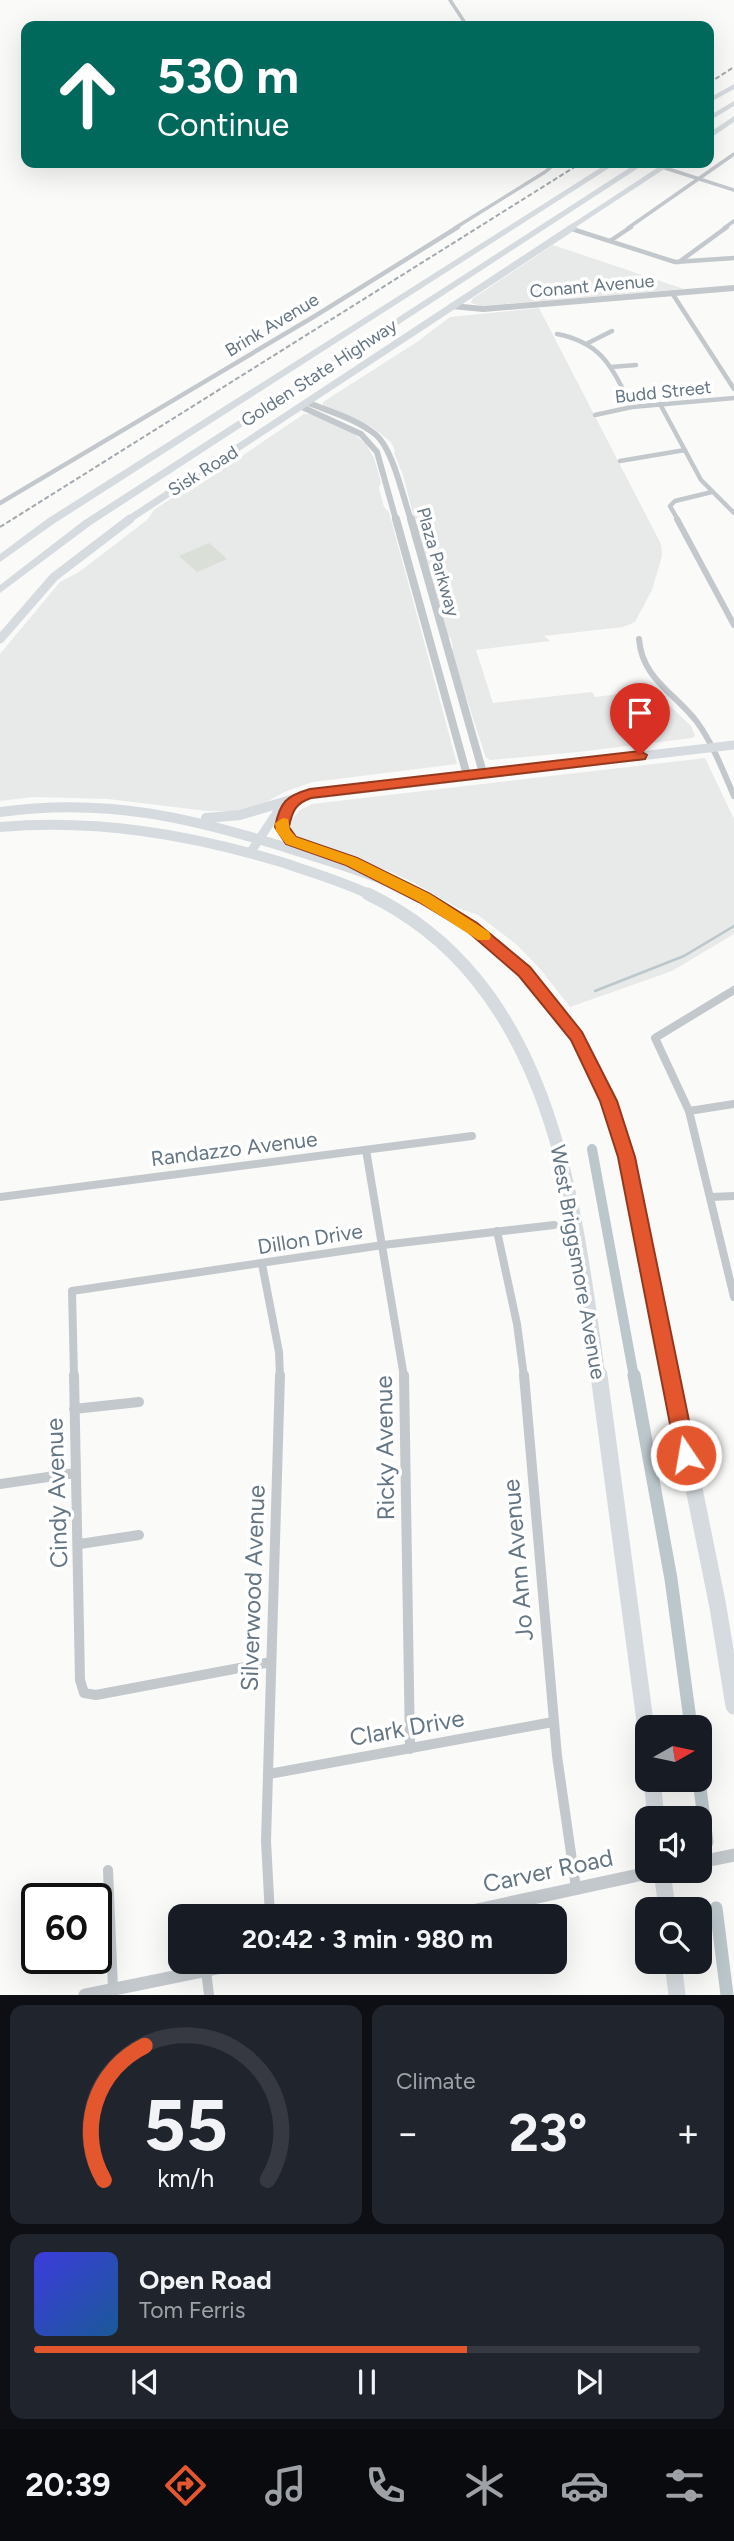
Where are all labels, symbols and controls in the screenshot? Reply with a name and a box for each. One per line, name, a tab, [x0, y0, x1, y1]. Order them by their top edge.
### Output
text: 530 m	[157, 46, 299, 105]
icon: ahead	[42, 49, 133, 140]
text: Continue	[157, 106, 289, 144]
street label: Conant Avenue	[529, 270, 655, 302]
street label: Brink Avenue	[221, 288, 323, 362]
street label: Golden State Highway	[237, 314, 402, 432]
street label: Budd Street	[614, 376, 713, 408]
street label: Sisk Road	[164, 441, 242, 501]
street label: Plaza Parkway	[412, 505, 464, 620]
pin	[610, 683, 670, 755]
icon: arrive	[621, 694, 659, 732]
street label: Randazzo Avenue	[149, 1126, 319, 1171]
street label: West Briggsmore Avenue	[546, 1143, 611, 1381]
street label: Dillon Drive	[256, 1218, 364, 1259]
street label: Ricky Avenue	[369, 1375, 400, 1521]
street label: Cindy Avenue	[39, 1418, 74, 1569]
position arrow	[649, 1418, 723, 1492]
street label: Jo Ann Avenue	[496, 1478, 539, 1642]
street label: Silverwood Avenue	[234, 1484, 271, 1692]
street label: Clark Drive	[347, 1703, 467, 1752]
north arrow	[635, 1715, 712, 1792]
map controls	[635, 1715, 712, 1974]
button: sound	[635, 1806, 712, 1883]
street label: Carver Road	[480, 1843, 616, 1898]
speed limit sign: 60	[21, 1883, 112, 1974]
button: search	[635, 1897, 712, 1974]
text: 20:42 · 3 min · 980 m	[242, 1923, 493, 1955]
text: Climate	[396, 2067, 475, 2095]
text: 55	[144, 2082, 228, 2169]
text: 23°	[509, 2102, 587, 2164]
text: −	[396, 2110, 420, 2156]
text: +	[676, 2110, 700, 2156]
text: km/h	[157, 2163, 215, 2193]
text: Open Road	[139, 2264, 272, 2296]
text: Tom Ferris	[139, 2296, 245, 2324]
icon: previous	[126, 2363, 164, 2401]
icon: pause	[348, 2363, 386, 2401]
icon: next	[570, 2363, 608, 2401]
icon: directions	[161, 2461, 210, 2510]
icon: music	[261, 2461, 310, 2510]
icon: phone	[361, 2461, 410, 2510]
icon: climate	[460, 2461, 509, 2510]
icon: car	[560, 2461, 609, 2510]
icon: filters	[660, 2461, 709, 2510]
text: 20:39	[25, 2466, 111, 2504]

